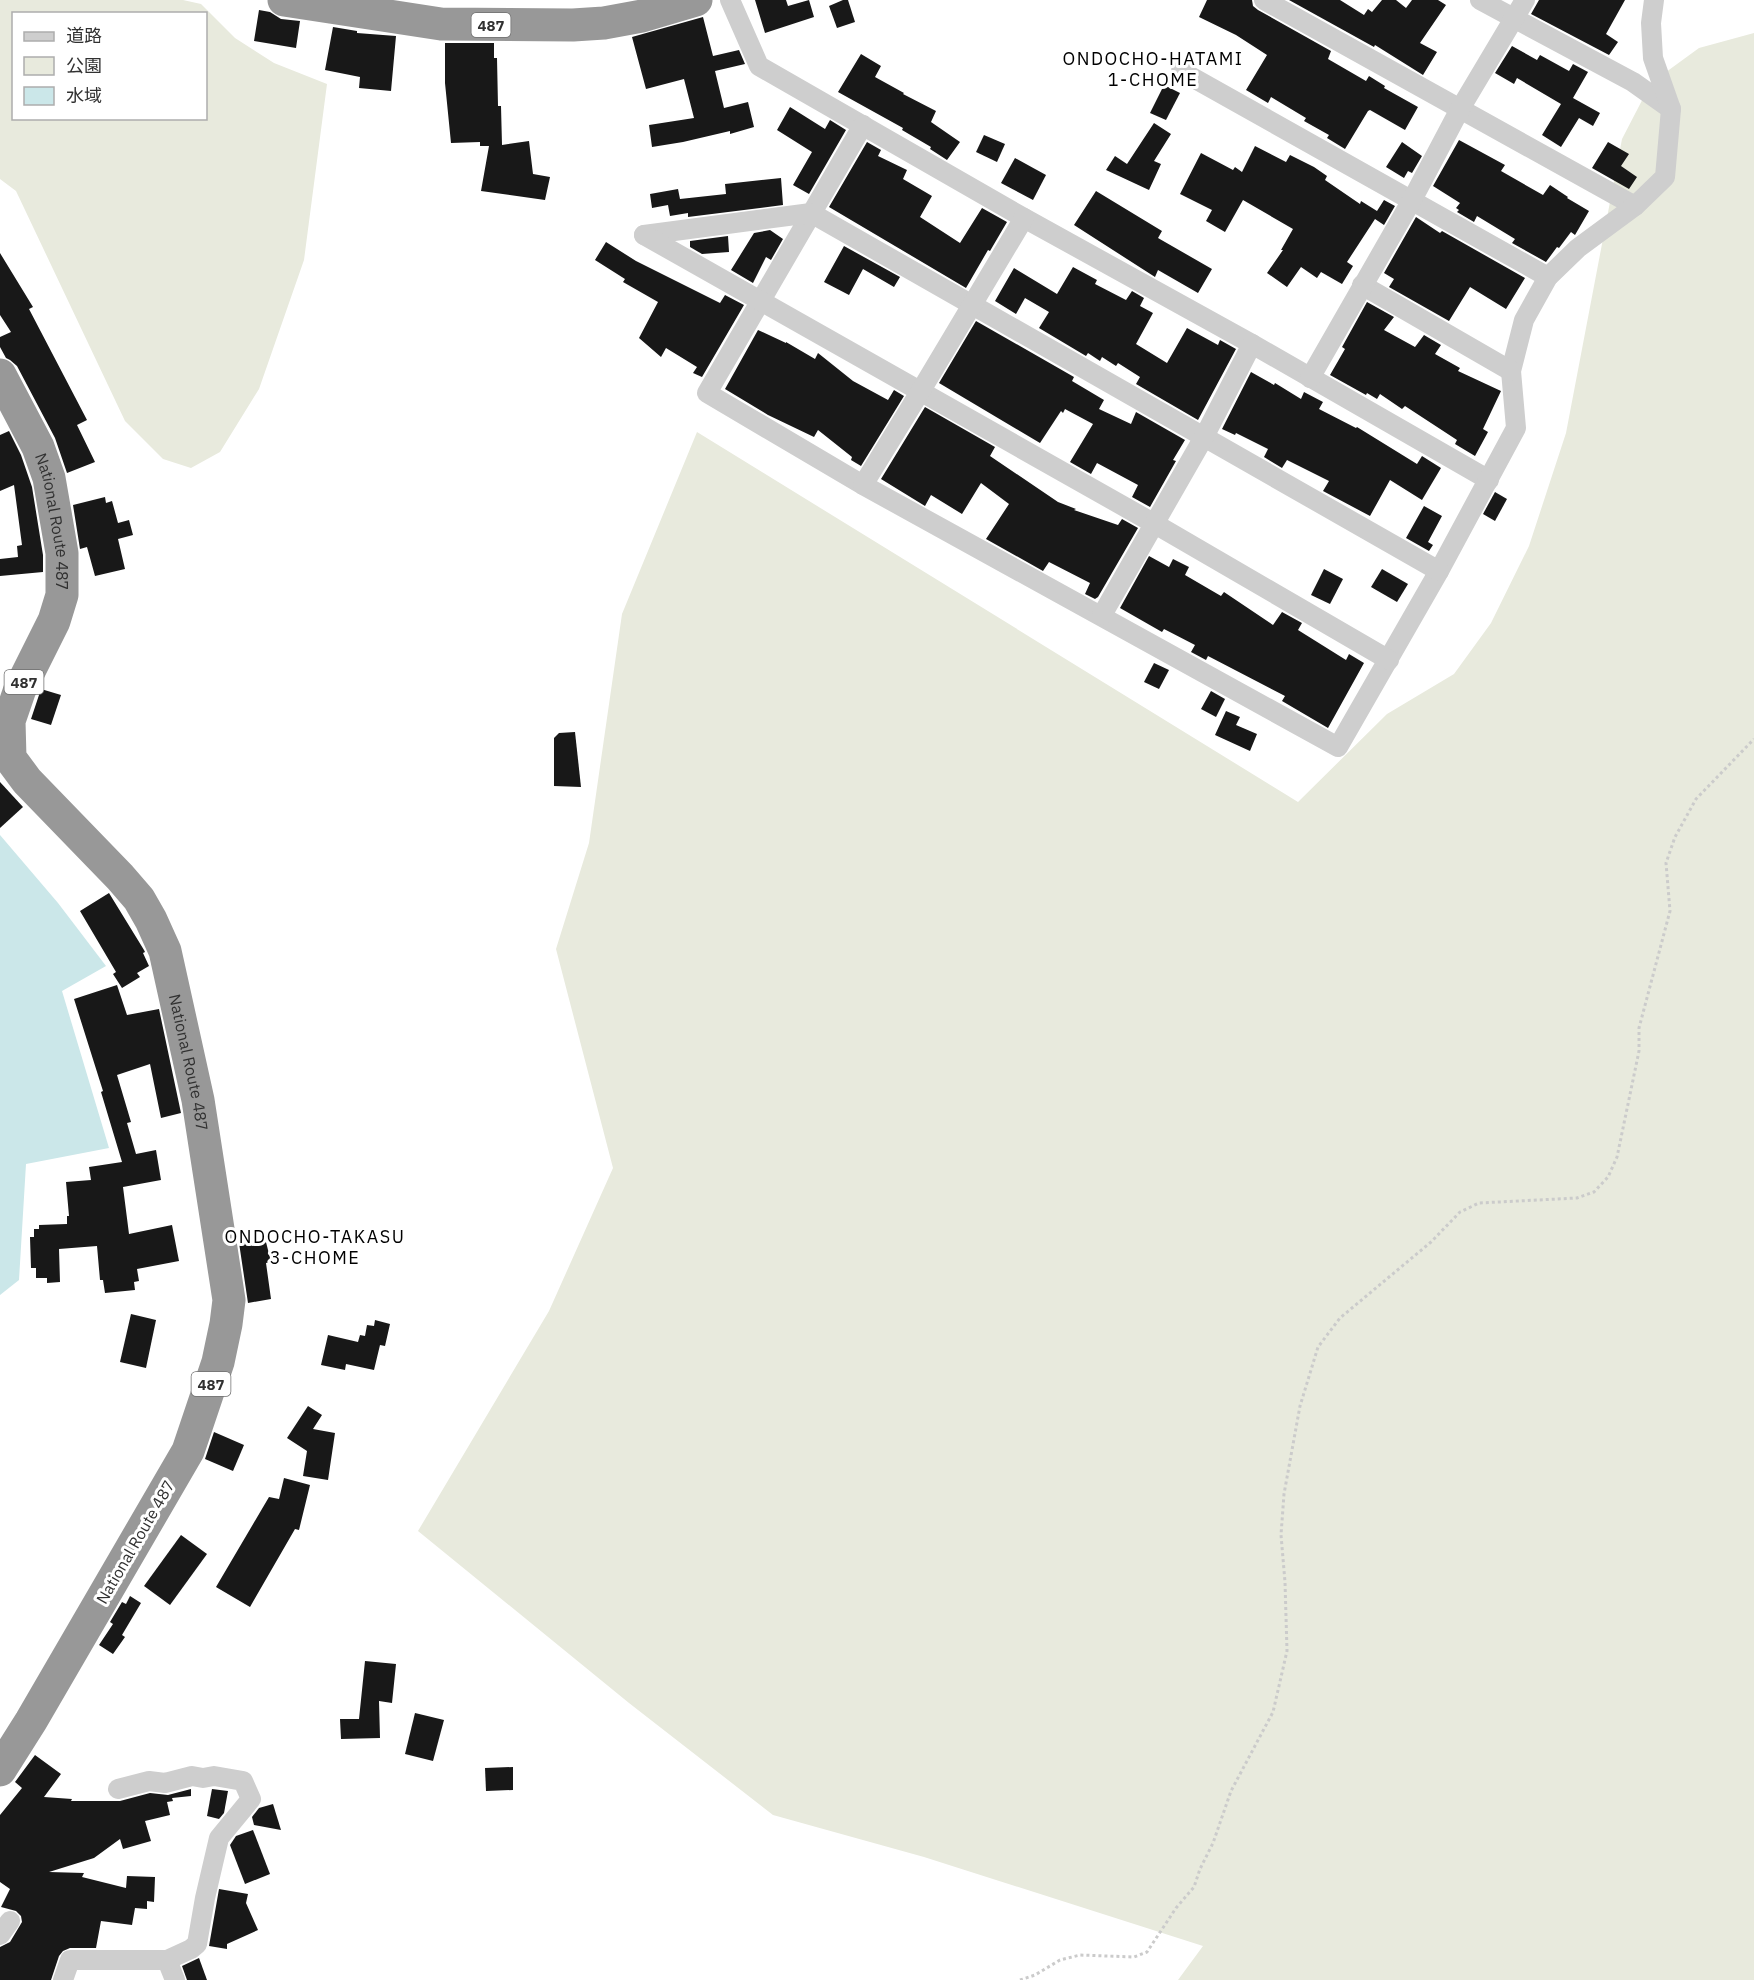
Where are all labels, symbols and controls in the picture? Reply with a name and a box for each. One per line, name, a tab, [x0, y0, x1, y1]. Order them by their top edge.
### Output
legend	[12, 12, 207, 120]
road number: 487	[472, 13, 510, 37]
text: 道路	[66, 24, 102, 47]
district label: ONDOCHO-HATAMI 1-CHOME	[1063, 47, 1243, 91]
text: 公園	[66, 54, 102, 77]
text: 水域	[66, 84, 102, 107]
street label: National Route 487	[31, 450, 72, 590]
road number: 487	[4, 670, 44, 694]
street label: National Route 487	[165, 992, 213, 1132]
district label: ONDOCHO-TAKASU 3-CHOME	[225, 1225, 405, 1269]
road number: 487	[192, 1372, 230, 1396]
street label: National Route 487	[92, 1477, 178, 1607]

